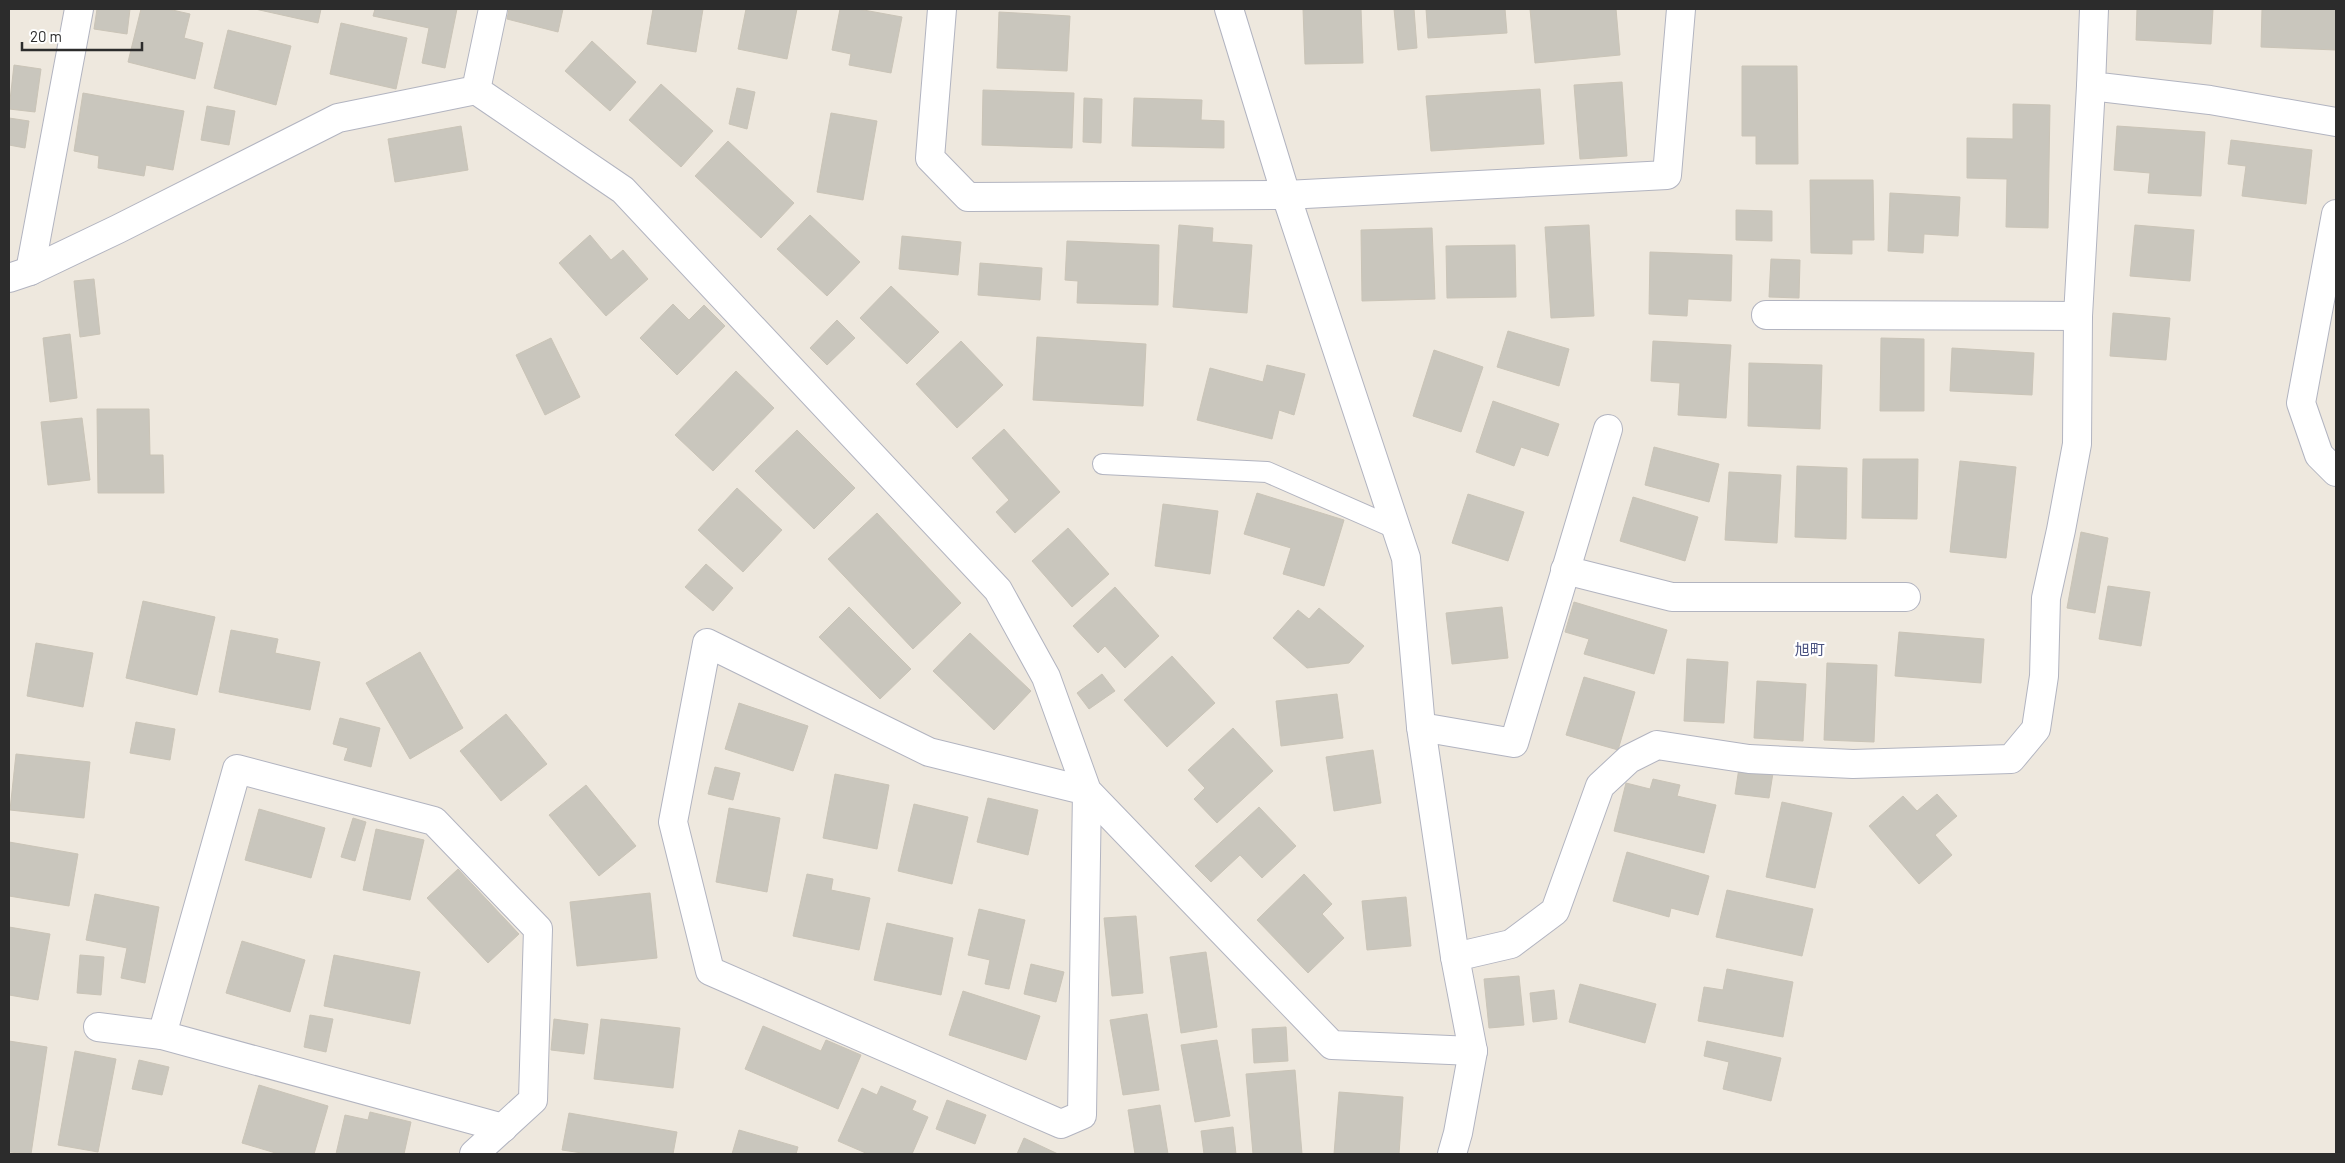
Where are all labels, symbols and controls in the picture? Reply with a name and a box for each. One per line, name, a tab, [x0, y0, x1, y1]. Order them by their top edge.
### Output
scale bar	[22, 20, 142, 52]
text: 20 m	[30, 27, 62, 45]
district label: 旭町	[1795, 640, 1825, 658]

